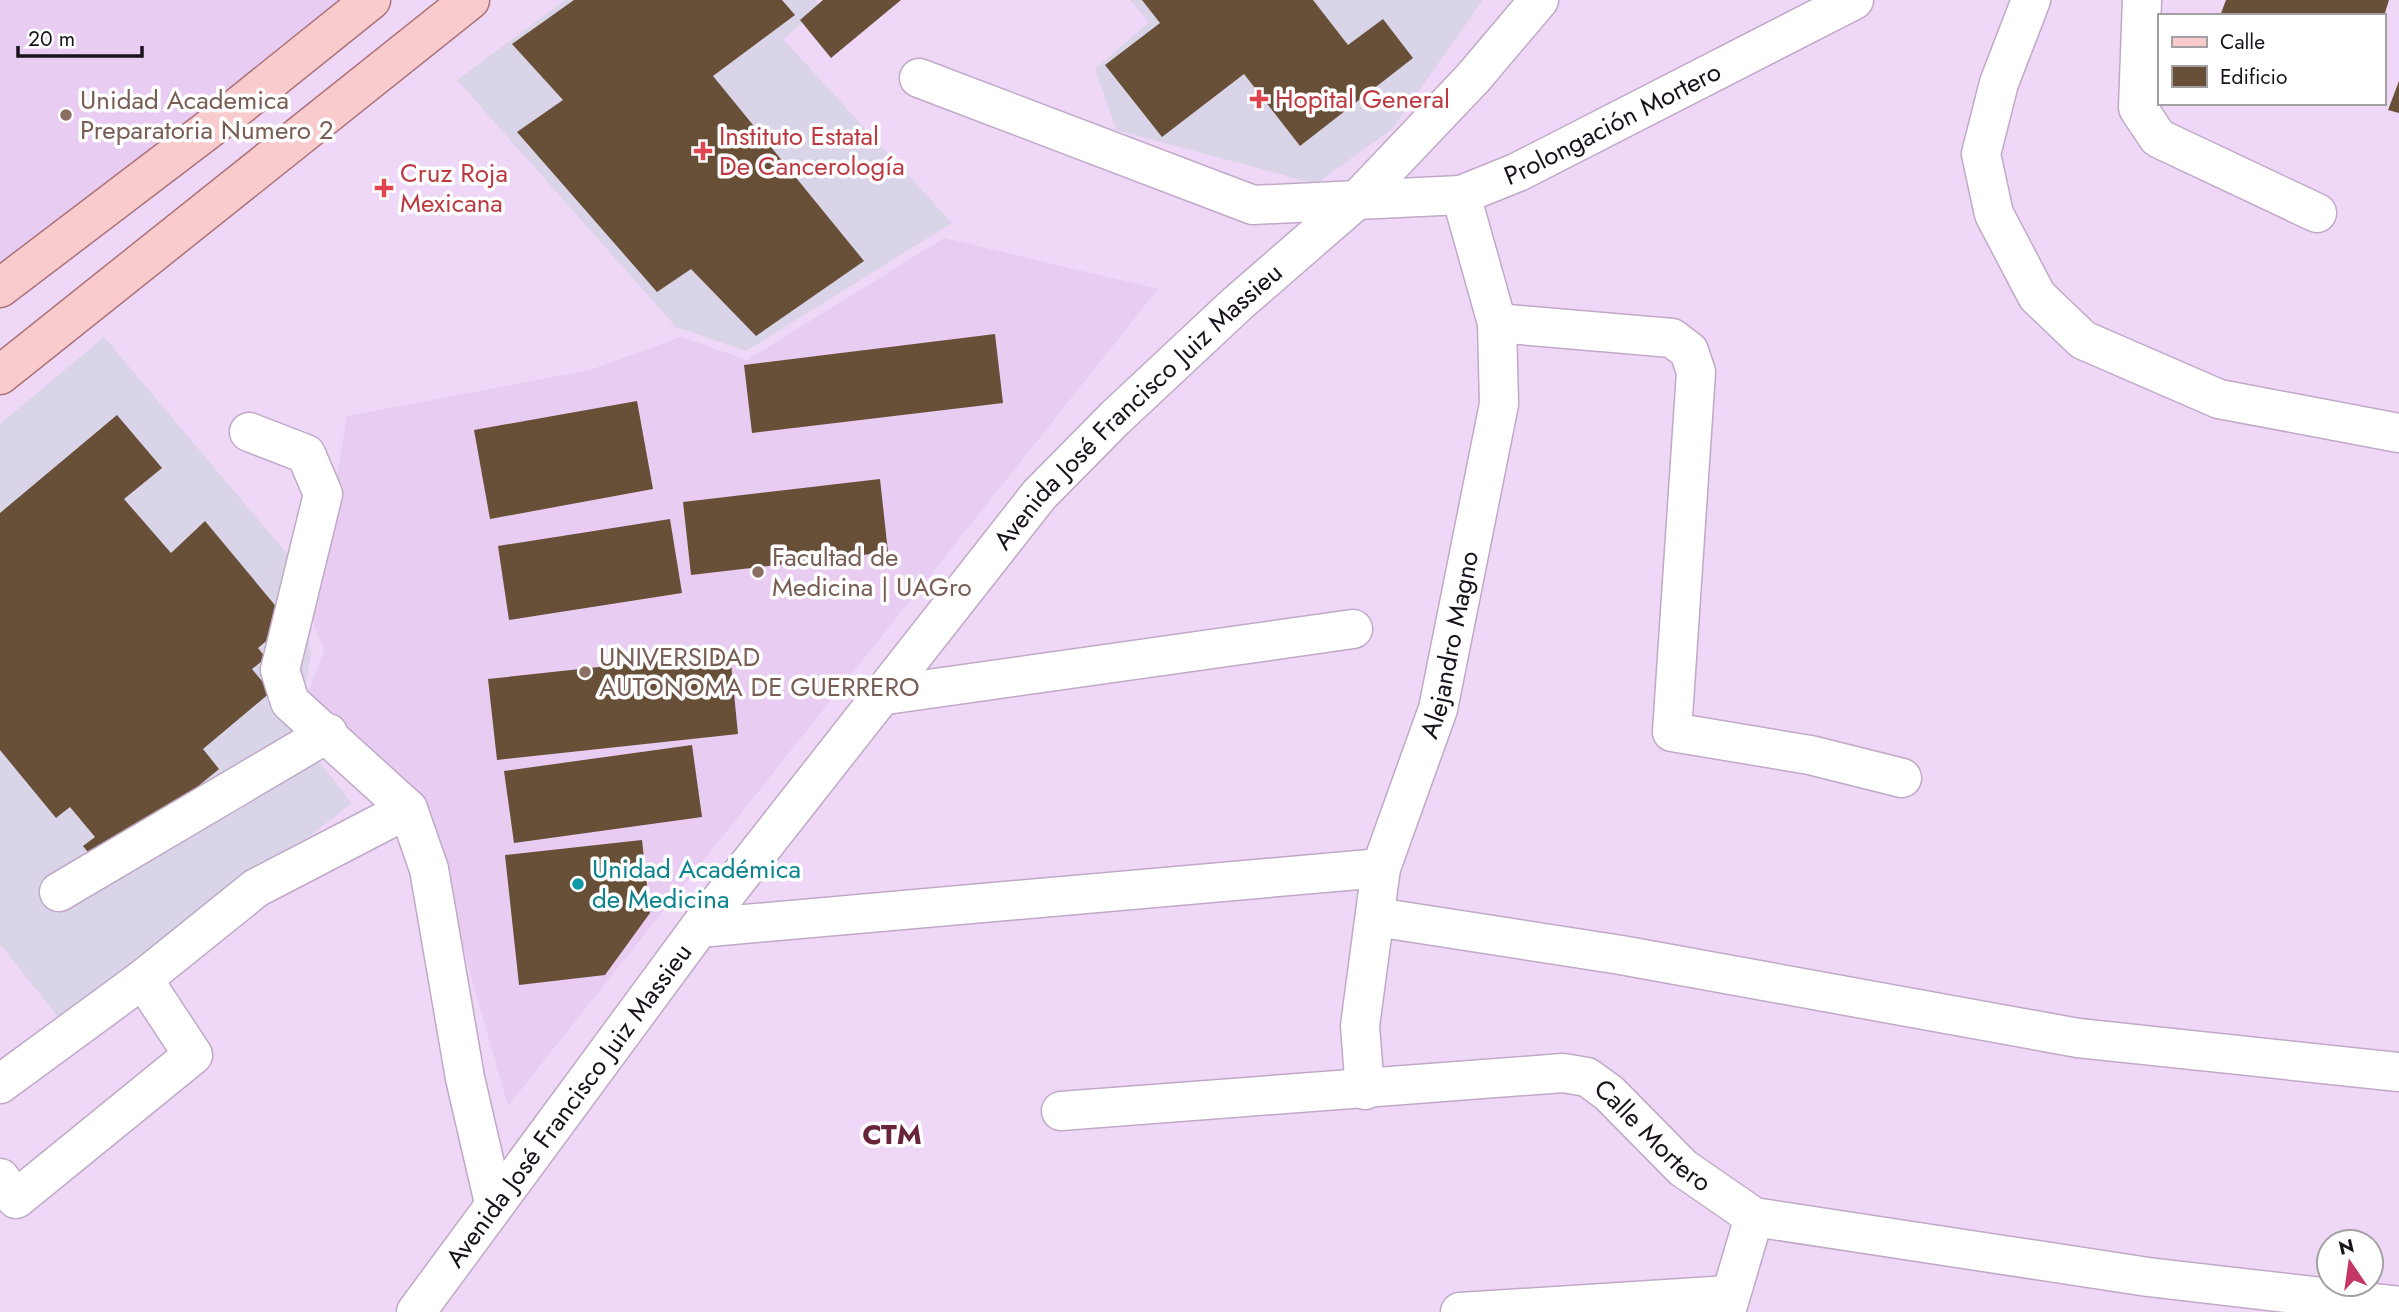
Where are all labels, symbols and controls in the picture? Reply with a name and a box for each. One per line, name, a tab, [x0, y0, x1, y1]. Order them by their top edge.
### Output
scale bar	[18, 14, 142, 58]
legend	[2158, 14, 2385, 105]
text: 20 m	[28, 24, 75, 54]
text: Calle	[2220, 27, 2265, 57]
street label: Prolongación Mortero	[1498, 52, 1727, 195]
text: Edificio	[2220, 62, 2287, 92]
place label: Hopital General	[1275, 80, 1450, 118]
place label: Unidad Academica Preparatoria Numero 2	[80, 81, 334, 149]
marker: Hopital General	[1249, 89, 1269, 109]
marker: Unidad Academica Preparatoria Numero 2	[58, 107, 74, 123]
place label: Instituto Estatal De Cancerología	[719, 117, 905, 185]
marker: Instituto Estatal De Cancerología	[693, 141, 713, 161]
place label: Cruz Roja Mexicana	[400, 154, 508, 222]
marker: Cruz Roja Mexicana	[374, 178, 394, 198]
street label: Avenida José Francisco Juiz Massieu	[984, 254, 1291, 558]
place label: Facultad de Medicina | UAGro	[772, 538, 972, 606]
street label: Alejandro Magno	[1410, 547, 1488, 744]
marker: Facultad de Medicina | UAGro	[750, 564, 766, 580]
place label: UNIVERSIDAD AUTONOMA DE GUERRERO	[599, 638, 920, 706]
marker: UNIVERSIDAD AUTONOMA DE GUERRERO	[577, 664, 593, 680]
place label: Unidad Académica de Medicina	[592, 850, 801, 918]
marker: Unidad Académica de Medicina	[570, 876, 586, 892]
street label: Avenida José Francisco Juiz Massieu	[436, 935, 701, 1275]
street label: Calle Mortero	[1587, 1069, 1719, 1201]
district label: CTM	[862, 1114, 922, 1155]
north arrow	[2315, 1228, 2385, 1298]
text: N	[2336, 1232, 2357, 1262]

